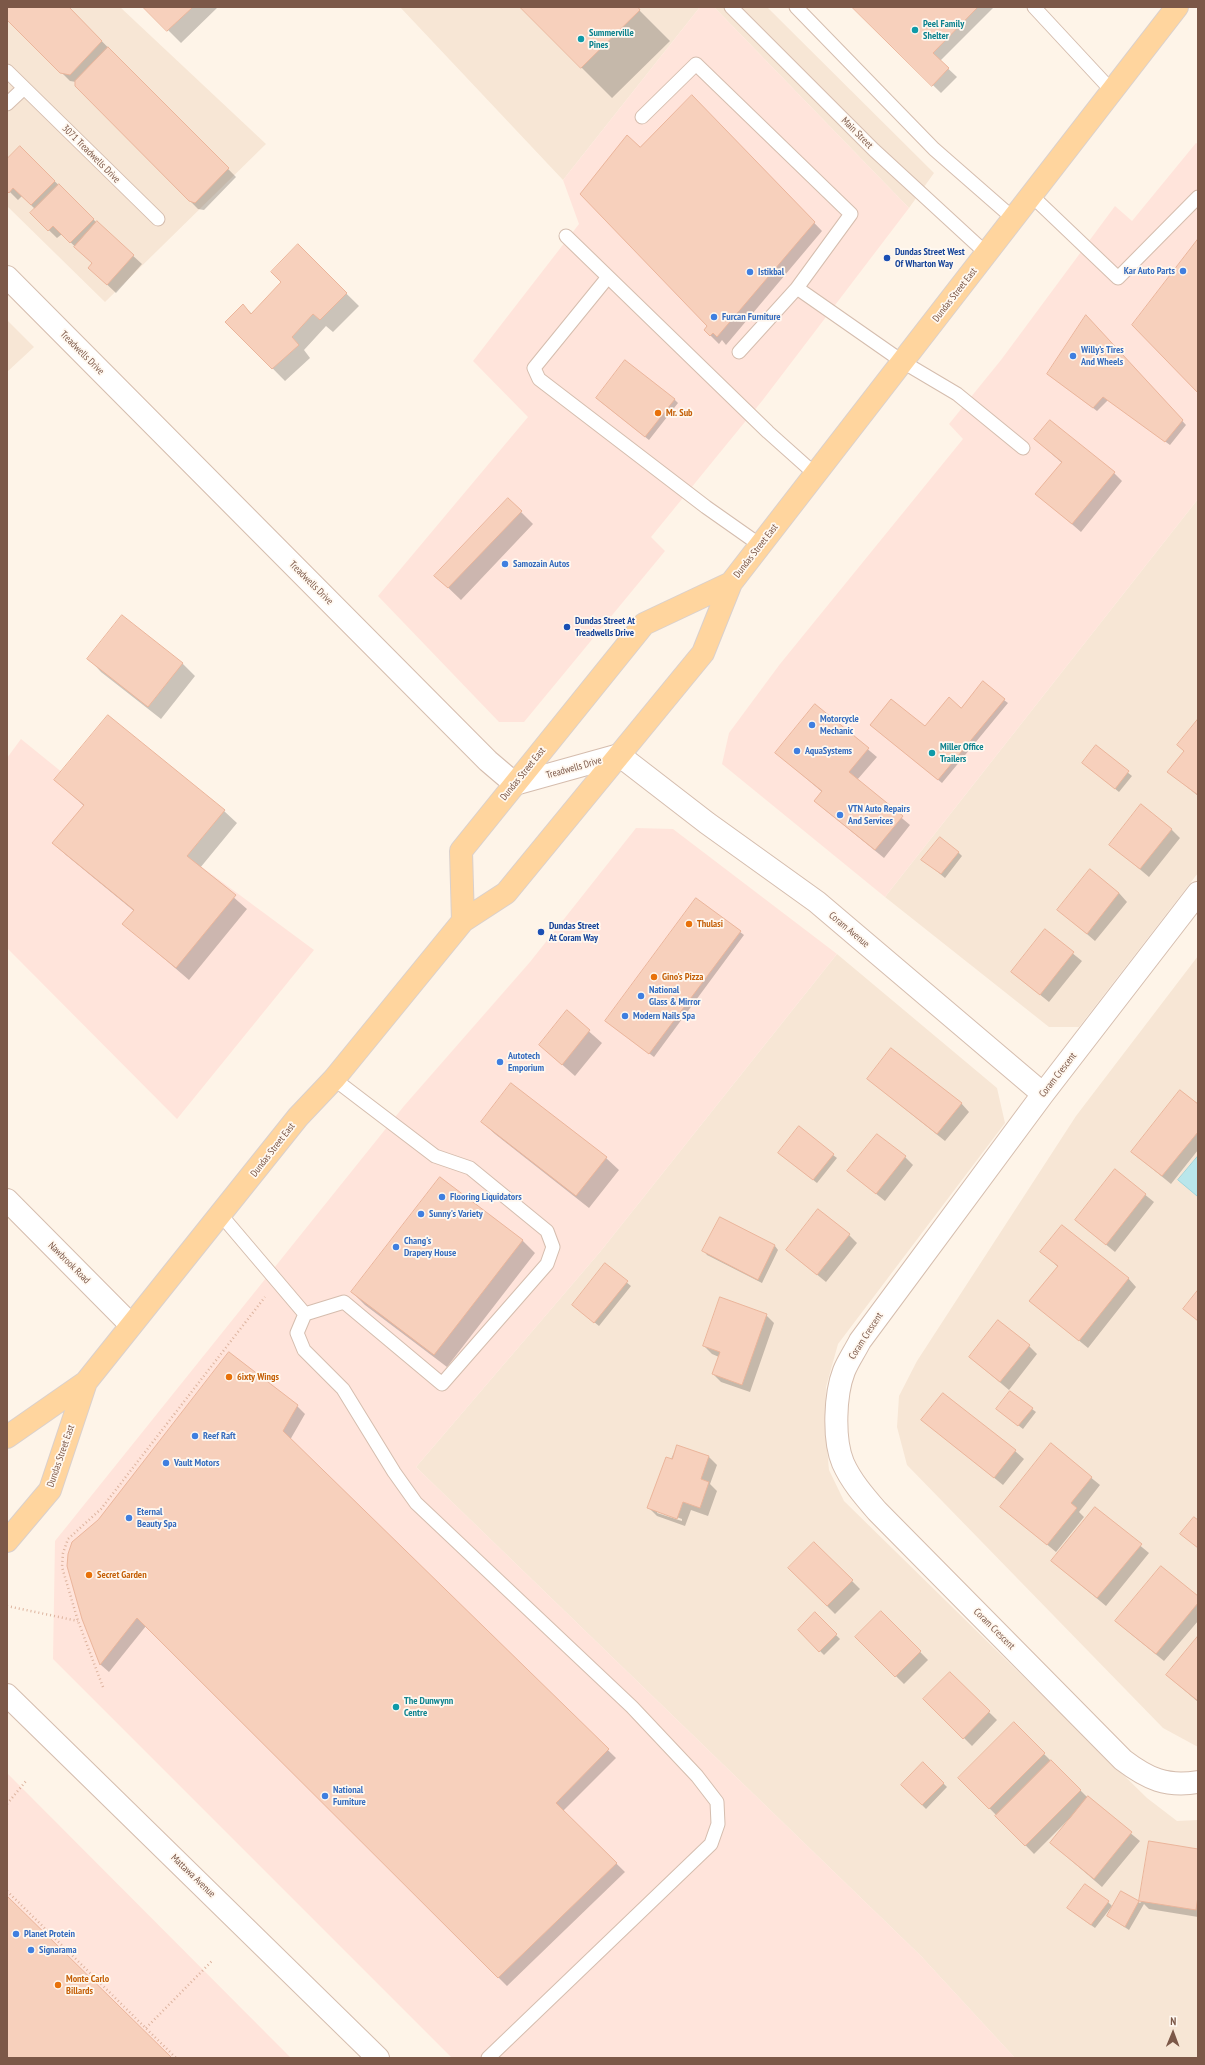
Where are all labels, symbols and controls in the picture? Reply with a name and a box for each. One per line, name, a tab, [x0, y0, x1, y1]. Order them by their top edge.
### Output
place label: Peel Family Shelter	[923, 18, 964, 42]
marker: Peel Family Shelter	[910, 25, 920, 35]
place label: Summerville Pines	[589, 27, 634, 50]
marker: Summerville Pines	[576, 34, 586, 44]
street label: Main Street	[839, 115, 875, 151]
street label: 3071 Treadwells Drive	[59, 122, 123, 186]
place label: Dundas Street West Of Wharton Way	[895, 246, 965, 270]
marker: Dundas Street West Of Wharton Way	[882, 253, 892, 263]
place label: Kar Auto Parts	[1124, 265, 1175, 277]
place label: Istikbal	[758, 266, 784, 278]
street label: Dundas Street East	[930, 266, 980, 324]
marker: Kar Auto Parts	[1178, 266, 1188, 276]
marker: Istikbal	[745, 267, 755, 277]
place label: Furcan Furniture	[722, 311, 781, 323]
marker: Furcan Furniture	[709, 312, 719, 322]
street label: Treadwells Drive	[58, 329, 106, 377]
place label: Willy’s Tires And Wheels	[1081, 344, 1124, 368]
marker: Willy’s Tires And Wheels	[1068, 351, 1078, 361]
place label: Mr. Sub	[666, 407, 693, 419]
marker: Mr. Sub	[653, 408, 663, 418]
street label: Dundas Street East	[731, 522, 781, 580]
place label: Samozain Autos	[513, 558, 570, 570]
street label: Treadwells Drive	[287, 559, 335, 607]
marker: Samozain Autos	[500, 559, 510, 569]
place label: Dundas Street At Treadwells Drive	[575, 615, 635, 638]
marker: Dundas Street At Treadwells Drive	[562, 622, 572, 632]
place label: Motorcycle Mechanic	[820, 713, 859, 736]
marker: Motorcycle Mechanic	[807, 720, 817, 730]
place label: Miller Office Trailers	[940, 741, 983, 764]
street label: Dundas Street East	[498, 745, 548, 803]
place label: AquaSystems	[805, 745, 852, 757]
marker: AquaSystems	[792, 746, 802, 756]
marker: Miller Office Trailers	[927, 748, 937, 758]
street label: Treadwells Drive	[545, 754, 603, 782]
place label: VTN Auto Repairs And Services	[848, 803, 910, 826]
marker: VTN Auto Repairs And Services	[835, 810, 845, 820]
street label: Coram Avenue	[826, 910, 872, 950]
place label: Thulasi	[697, 918, 723, 930]
marker: Thulasi	[684, 919, 694, 929]
place label: Dundas Street At Coram Way	[549, 920, 599, 944]
marker: Dundas Street At Coram Way	[536, 927, 546, 937]
place label: Gino's Pizza	[662, 971, 703, 983]
marker: Gino's Pizza	[649, 972, 659, 982]
place label: National Glass & Mirror	[649, 984, 701, 1008]
marker: National Glass & Mirror	[636, 991, 646, 1001]
place label: Modern Nails Spa	[633, 1010, 695, 1022]
marker: Modern Nails Spa	[620, 1011, 630, 1021]
place label: Autotech Emporium	[508, 1050, 544, 1074]
street label: Coram Crescent	[1037, 1050, 1079, 1100]
marker: Autotech Emporium	[495, 1057, 505, 1067]
street label: Dundas Street East	[248, 1121, 298, 1179]
place label: Flooring Liquidators	[450, 1191, 522, 1203]
marker: Flooring Liquidators	[437, 1192, 447, 1202]
place label: Sunny's Variety	[429, 1208, 483, 1220]
marker: Sunny's Variety	[416, 1209, 426, 1219]
place label: Chang's Drapery House	[404, 1235, 456, 1258]
street label: Nawbrook Road	[46, 1240, 92, 1286]
marker: Chang's Drapery House	[391, 1242, 401, 1252]
street label: Coram Crescent	[846, 1310, 886, 1362]
place label: 6ixty Wings	[237, 1371, 279, 1383]
marker: 6ixty Wings	[224, 1372, 234, 1382]
street label: Dundas Street East	[45, 1423, 77, 1489]
place label: Reef Raft	[203, 1430, 236, 1442]
marker: Reef Raft	[190, 1431, 200, 1441]
place label: Vault Motors	[174, 1457, 219, 1469]
marker: Vault Motors	[161, 1458, 171, 1468]
place label: Eternal Beauty Spa	[137, 1506, 177, 1530]
marker: Eternal Beauty Spa	[124, 1513, 134, 1523]
place label: Secret Garden	[97, 1569, 147, 1581]
marker: Secret Garden	[84, 1570, 94, 1580]
street label: Coram Crescent	[971, 1606, 1017, 1652]
place label: The Dunwynn Centre	[404, 1695, 453, 1718]
marker: The Dunwynn Centre	[391, 1702, 401, 1712]
place label: National Furniture	[333, 1784, 366, 1808]
marker: National Furniture	[320, 1791, 330, 1801]
street label: Mattawa Avenue	[168, 1852, 218, 1900]
place label: Planet Protein	[24, 1928, 75, 1940]
marker: Planet Protein	[11, 1929, 21, 1939]
place label: Signarama	[39, 1944, 77, 1956]
marker: Signarama	[26, 1945, 36, 1955]
place label: Monte Carlo Billards	[66, 1973, 109, 1996]
marker: Monte Carlo Billards	[53, 1980, 63, 1990]
north arrow	[1153, 2013, 1193, 2053]
text: N	[1170, 2014, 1176, 2028]

